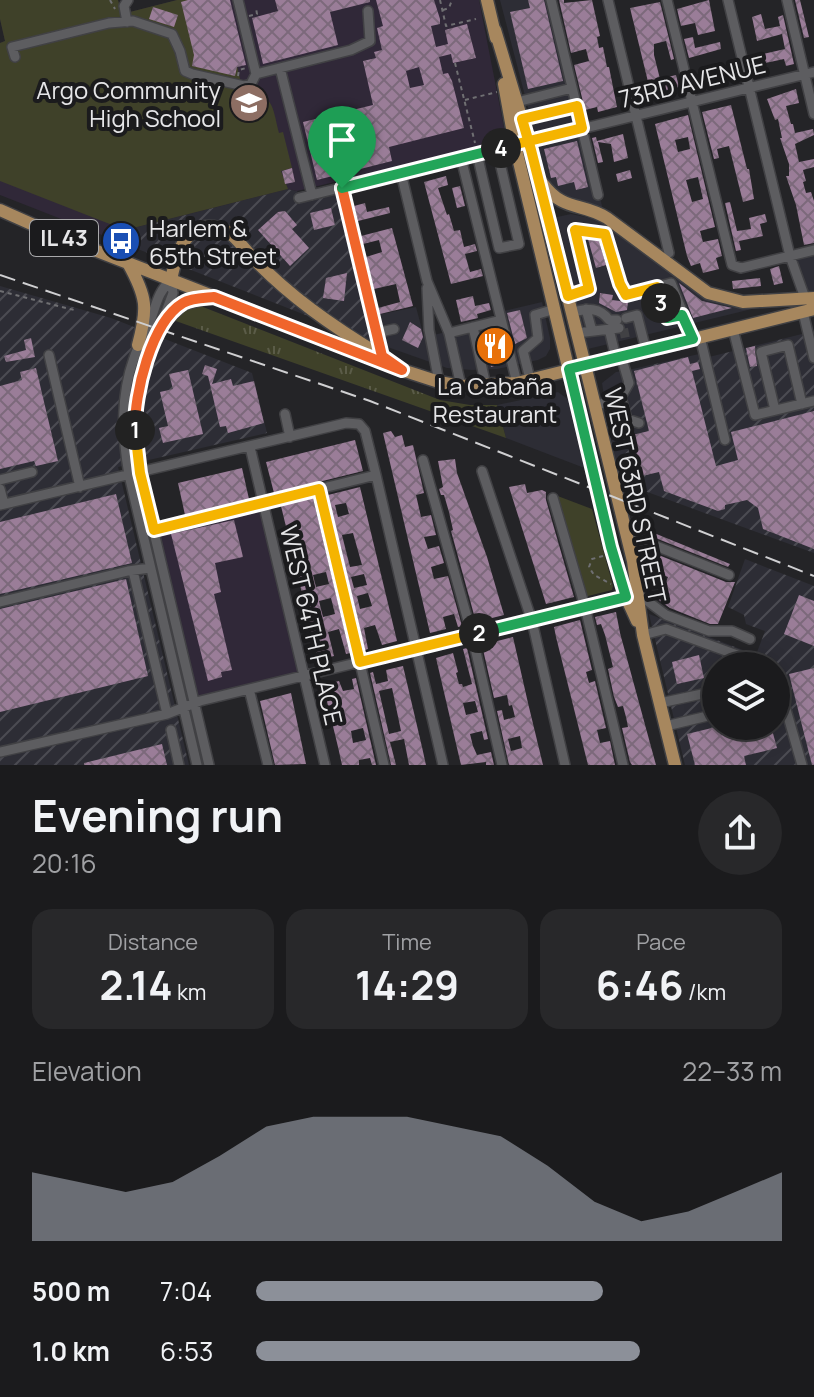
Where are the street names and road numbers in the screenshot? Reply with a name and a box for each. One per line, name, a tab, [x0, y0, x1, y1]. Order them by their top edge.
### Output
street label: 73RD AVENUE	[615, 47, 769, 115]
road number: IL 43	[30, 220, 98, 256]
street label: WEST 63RD STREET	[597, 385, 675, 606]
street label: WEST 64TH PLACE	[273, 522, 351, 728]

